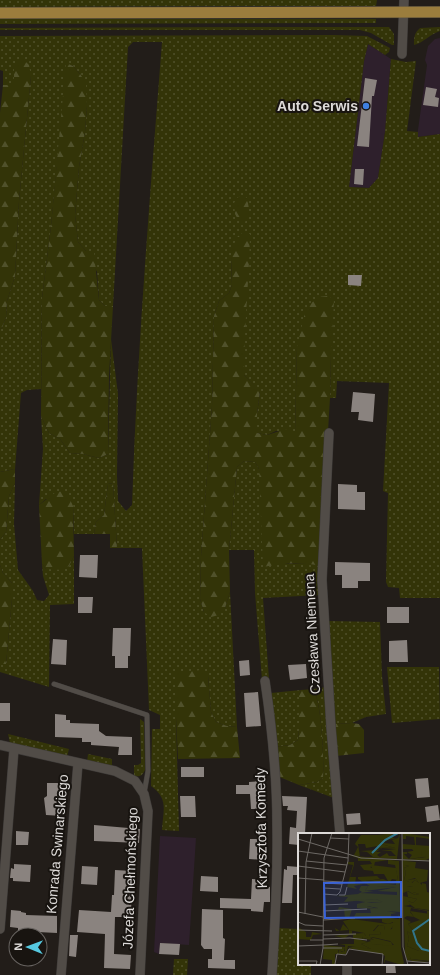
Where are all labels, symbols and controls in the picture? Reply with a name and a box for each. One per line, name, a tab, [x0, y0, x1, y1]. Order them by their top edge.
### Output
place label: Auto Serwis	[277, 98, 358, 114]
marker: Auto Serwis	[361, 101, 371, 111]
street label: Czesława Niemena	[301, 573, 323, 695]
street label: Krzysztofa Komedy	[252, 768, 270, 888]
street label: Konrada Swinarskiego	[43, 773, 71, 914]
street label: Józefa Chełmońskiego	[120, 807, 140, 949]
inset map	[298, 833, 430, 965]
north arrow	[8, 927, 48, 967]
text: N	[12, 943, 24, 951]

